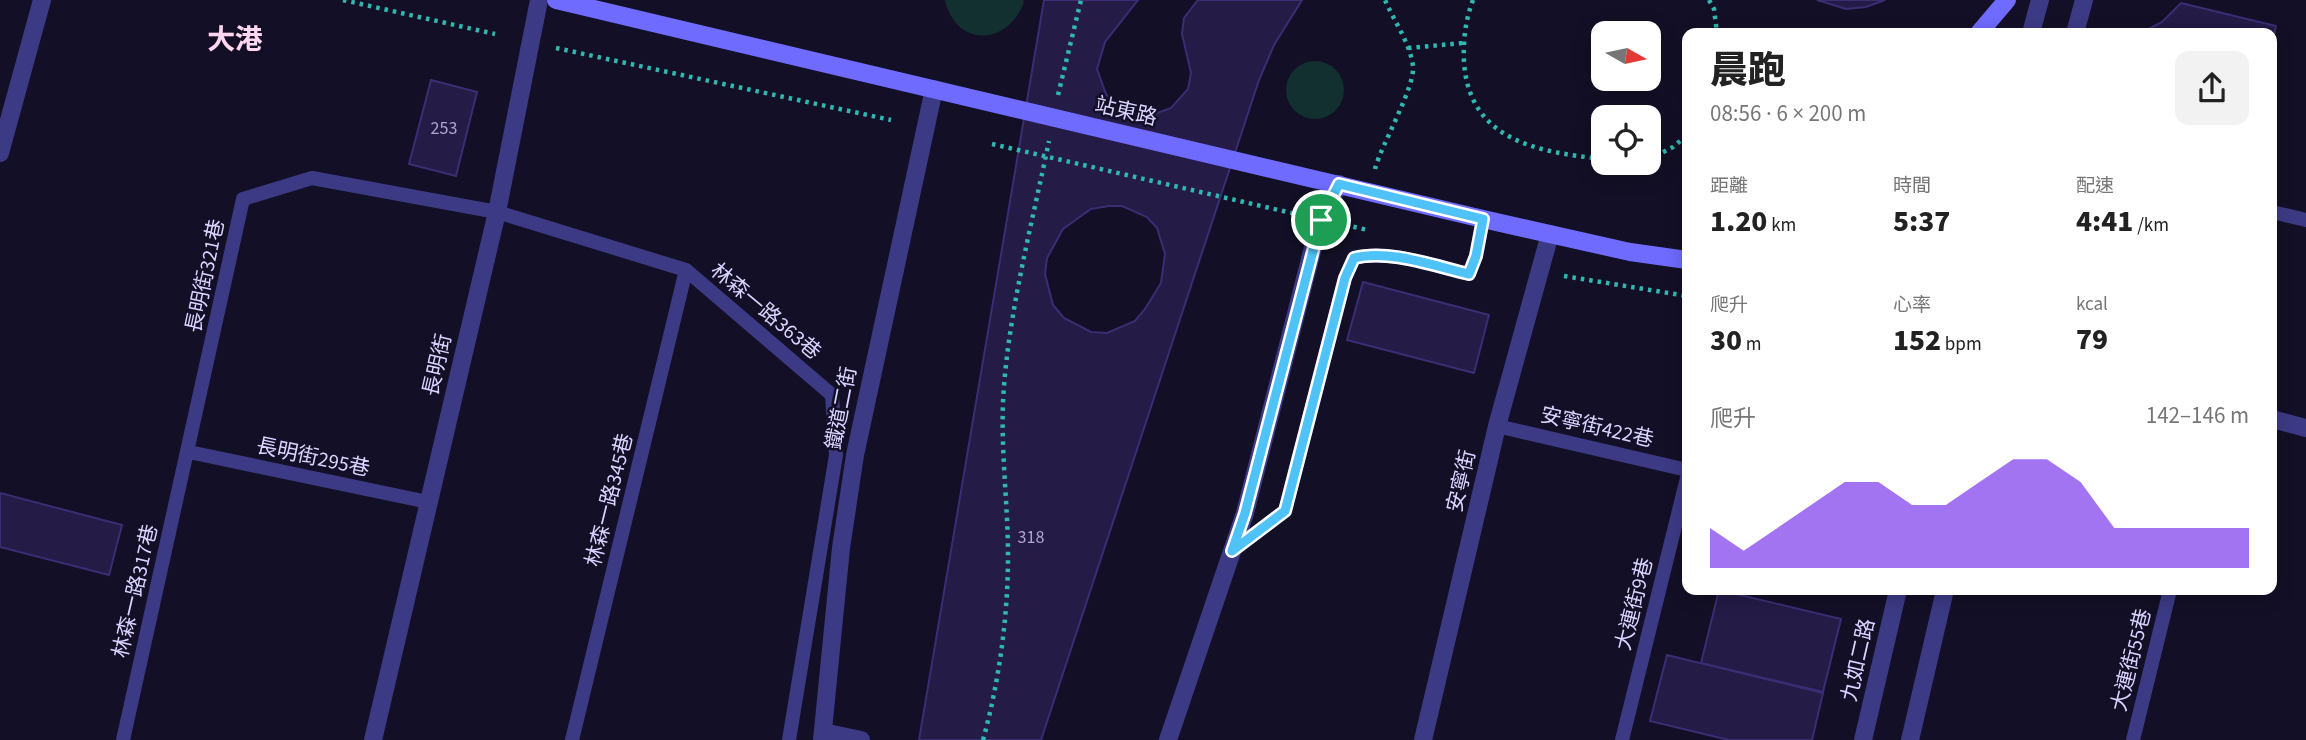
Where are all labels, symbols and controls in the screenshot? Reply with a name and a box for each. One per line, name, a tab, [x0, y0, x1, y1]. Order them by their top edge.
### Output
district label: 大港	[207, 20, 263, 60]
north arrow	[1591, 21, 1661, 91]
map controls	[1591, 21, 1661, 175]
text: 晨跑	[1710, 44, 1786, 98]
button: share	[2175, 51, 2249, 125]
street label: 站東路	[1092, 89, 1160, 133]
text: 08:56 · 6 × 200 m	[1710, 97, 1866, 130]
button: locate	[1591, 105, 1661, 175]
house number: 253	[431, 116, 457, 141]
text: 距離	[1710, 173, 1748, 200]
text: 時間	[1893, 173, 1931, 200]
text: 配速	[2076, 173, 2114, 200]
pin	[1291, 190, 1351, 250]
text: 1.20	[1710, 200, 1767, 243]
text: 5:37	[1893, 200, 1950, 243]
text: 4:41	[2076, 200, 2133, 243]
icon: arrive	[1302, 201, 1340, 239]
text: km	[1767, 212, 1796, 239]
text: /km	[2133, 212, 2169, 239]
street label: 長明街321巷	[178, 216, 232, 336]
street label: 林森一路363巷	[704, 256, 828, 366]
text: kcal	[2076, 291, 2108, 318]
text: 爬升	[1710, 292, 1748, 319]
text: 心率	[1893, 292, 1931, 319]
text: 79	[2076, 318, 2108, 361]
text: 30	[1710, 319, 1742, 362]
text: 152	[1893, 319, 1941, 362]
street label: 長明街	[415, 331, 459, 399]
text: m	[1742, 331, 1762, 358]
text: bpm	[1941, 331, 1982, 358]
street label: 鐵道二街	[818, 364, 864, 452]
street label: 安寧街422巷	[1537, 399, 1657, 455]
text: 142–146 m	[2146, 399, 2249, 432]
text: 爬升	[1710, 402, 1756, 435]
street label: 長明街295巷	[253, 430, 373, 484]
street label: 林森一路345巷	[578, 430, 640, 570]
street label: 安寧街	[1439, 447, 1483, 515]
street label: 林森一路317巷	[105, 521, 165, 661]
house number: 318	[1018, 525, 1044, 550]
street label: 大連街9巷	[1608, 555, 1660, 653]
street label: 大連街55巷	[2104, 605, 2158, 715]
street label: 九如二路	[1834, 616, 1882, 704]

